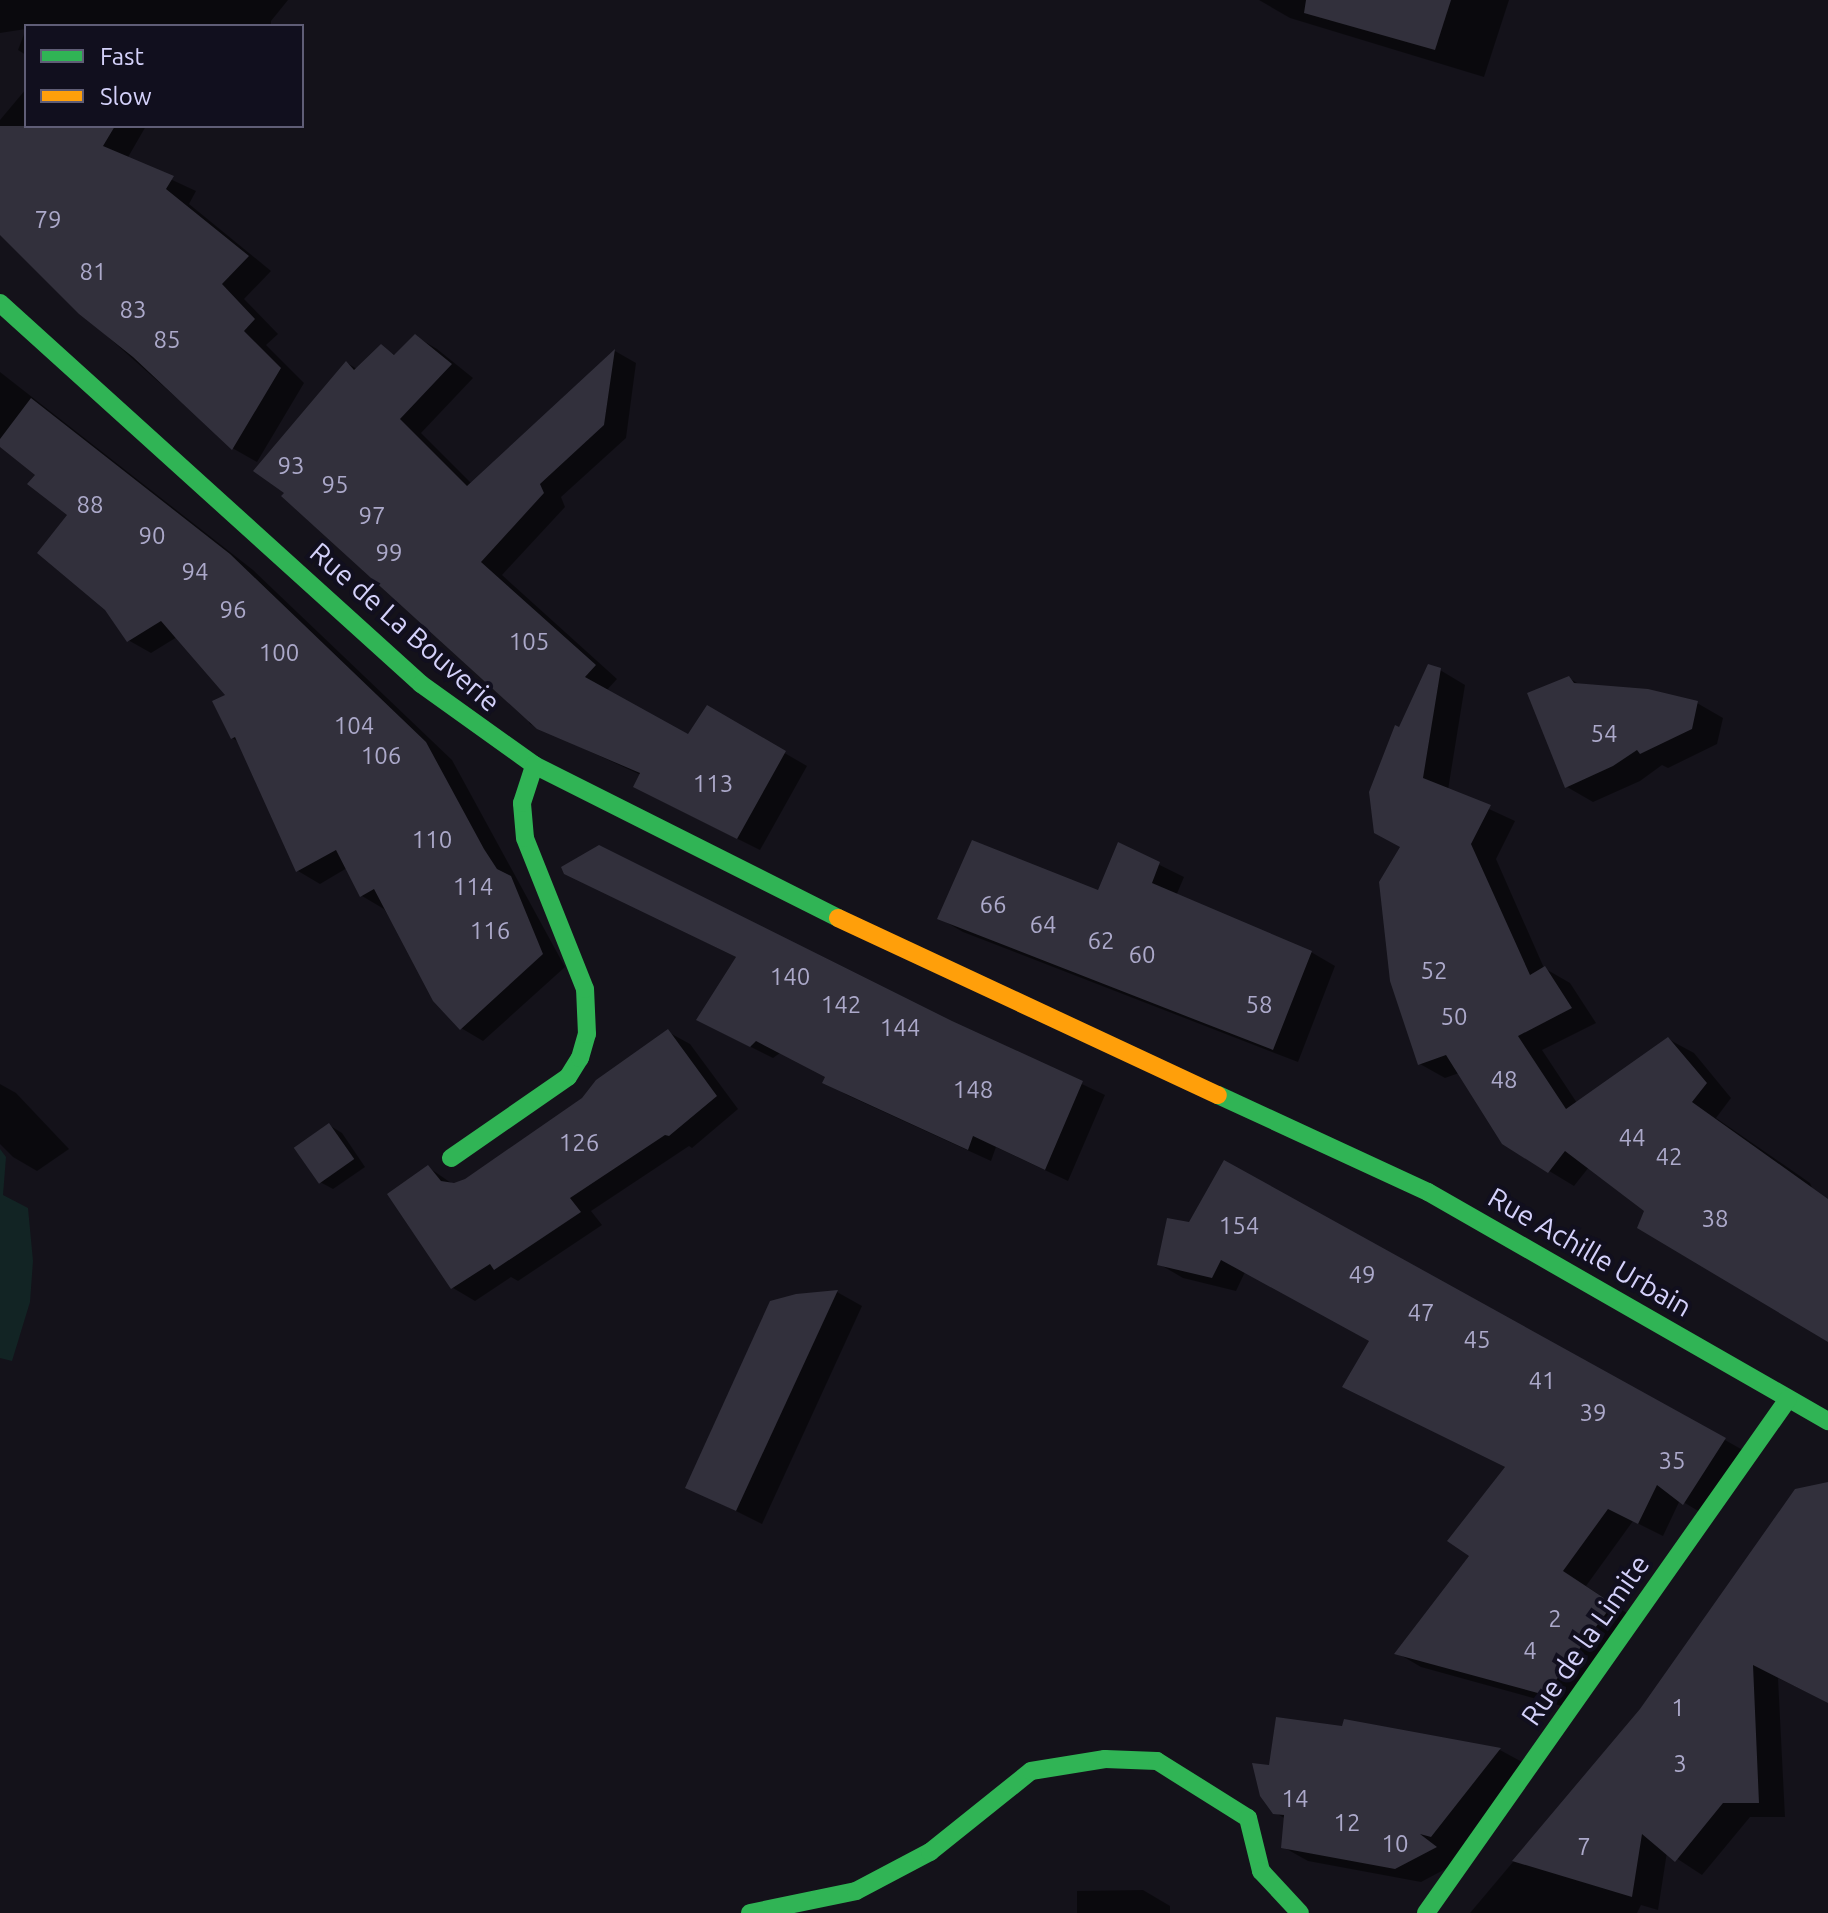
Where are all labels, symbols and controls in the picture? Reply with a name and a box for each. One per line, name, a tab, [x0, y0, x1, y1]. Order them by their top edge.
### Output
legend	[24, 24, 304, 128]
text: Fast	[100, 43, 144, 70]
text: Slow	[100, 83, 152, 110]
house number: 79	[34, 206, 62, 234]
house number: 81	[79, 258, 107, 286]
house number: 83	[119, 296, 147, 324]
house number: 85	[153, 326, 181, 354]
house number: 93	[277, 452, 305, 480]
house number: 95	[321, 471, 349, 499]
house number: 88	[76, 491, 104, 519]
house number: 97	[358, 502, 386, 530]
house number: 90	[138, 522, 166, 550]
street label: Rue de La Bouverie	[303, 535, 507, 719]
house number: 99	[375, 539, 403, 567]
house number: 94	[181, 558, 209, 586]
house number: 96	[219, 596, 247, 624]
house number: 105	[509, 628, 549, 656]
house number: 100	[259, 639, 299, 667]
house number: 104	[334, 712, 374, 740]
house number: 54	[1590, 720, 1618, 748]
house number: 106	[361, 742, 401, 770]
house number: 113	[693, 770, 733, 798]
house number: 110	[412, 826, 452, 854]
house number: 114	[453, 873, 493, 901]
house number: 66	[979, 891, 1007, 919]
house number: 64	[1029, 911, 1057, 939]
house number: 116	[470, 917, 510, 945]
house number: 62	[1087, 927, 1115, 955]
house number: 60	[1128, 941, 1156, 969]
house number: 52	[1420, 957, 1448, 985]
house number: 140	[770, 963, 810, 991]
house number: 142	[821, 991, 861, 1019]
house number: 58	[1245, 991, 1273, 1019]
house number: 50	[1440, 1003, 1468, 1031]
house number: 144	[880, 1014, 920, 1042]
house number: 48	[1490, 1066, 1518, 1094]
house number: 148	[953, 1076, 993, 1104]
house number: 44	[1618, 1124, 1646, 1152]
house number: 126	[559, 1129, 599, 1157]
house number: 42	[1655, 1143, 1683, 1171]
street label: Rue Achille Urbain	[1482, 1180, 1698, 1324]
house number: 38	[1701, 1205, 1729, 1233]
house number: 154	[1219, 1212, 1259, 1240]
house number: 49	[1348, 1261, 1376, 1289]
house number: 47	[1407, 1299, 1435, 1327]
house number: 45	[1463, 1326, 1491, 1354]
house number: 41	[1528, 1367, 1556, 1395]
house number: 39	[1579, 1399, 1607, 1427]
house number: 35	[1658, 1447, 1686, 1475]
street label: Rue de la Limite	[1514, 1548, 1656, 1732]
house number: 2	[1548, 1605, 1562, 1633]
house number: 4	[1523, 1637, 1537, 1665]
house number: 1	[1671, 1694, 1685, 1722]
house number: 3	[1673, 1750, 1687, 1778]
house number: 14	[1281, 1785, 1309, 1813]
house number: 12	[1333, 1809, 1361, 1837]
house number: 10	[1381, 1830, 1409, 1858]
house number: 7	[1577, 1833, 1591, 1861]

